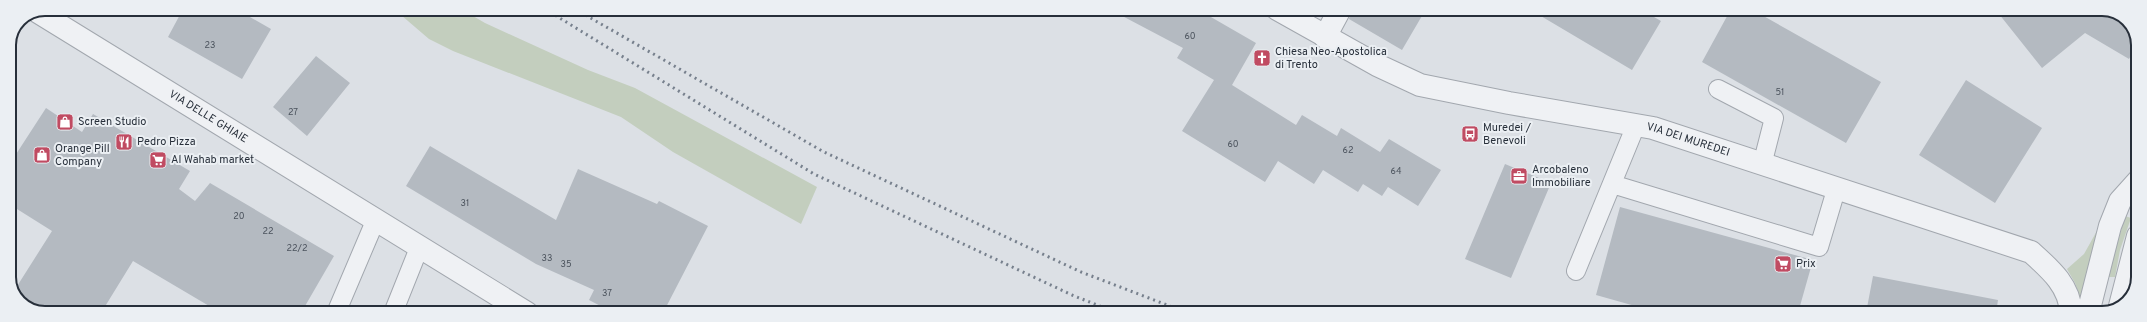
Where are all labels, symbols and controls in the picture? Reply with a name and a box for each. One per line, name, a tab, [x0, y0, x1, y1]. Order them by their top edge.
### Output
house number: 60	[1184, 31, 1196, 42]
house number: 23	[205, 40, 215, 51]
place label: Chiesa Neo-Apostolica di Trento	[1275, 45, 1387, 72]
church icon: Chiesa Neo-Apostolica di Trento	[1252, 48, 1272, 68]
street label: VIA DELLE GHIAIE	[166, 87, 250, 146]
house number: 51	[1776, 87, 1784, 98]
house number: 27	[288, 107, 298, 118]
shop icon: Screen Studio	[55, 112, 75, 132]
place label: Screen Studio	[78, 115, 146, 129]
street label: VIA DEI MUREDEI	[1645, 120, 1732, 160]
place label: Muredei / Benevoli	[1483, 121, 1532, 148]
bus stop icon: Muredei / Benevoli	[1460, 124, 1480, 144]
restaurant icon: Pedro Pizza	[114, 132, 134, 152]
place label: Pedro Pizza	[137, 135, 196, 149]
house number: 60	[1227, 139, 1239, 150]
place label: Orange Pill Company	[55, 142, 110, 169]
shop icon: Orange Pill Company	[32, 145, 52, 165]
house number: 62	[1343, 145, 1353, 156]
supermarket icon: Al Wahab market	[148, 150, 168, 170]
place label: Al Wahab market	[171, 153, 254, 167]
place label: Arcobaleno Immobiliare	[1532, 163, 1591, 190]
house number: 64	[1391, 166, 1402, 177]
office icon: Arcobaleno Immobiliare	[1509, 166, 1529, 186]
house number: 31	[461, 198, 469, 209]
house number: 20	[233, 211, 245, 222]
house number: 22	[262, 226, 274, 237]
house number: 22/2	[287, 243, 307, 254]
house number: 33	[542, 253, 552, 264]
supermarket icon: Prix	[1773, 254, 1793, 274]
place label: Prix	[1796, 257, 1816, 271]
house number: 35	[560, 259, 572, 270]
house number: 37	[602, 288, 612, 299]

